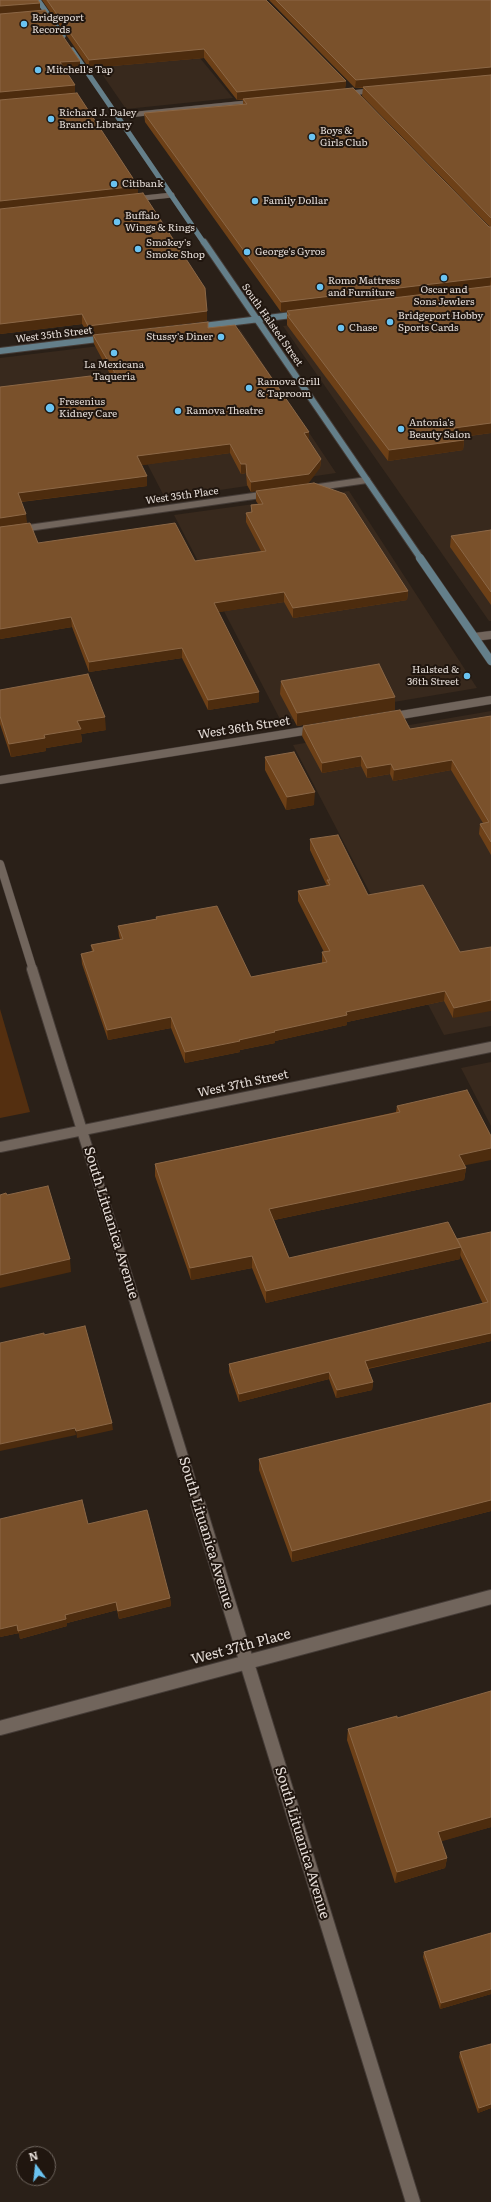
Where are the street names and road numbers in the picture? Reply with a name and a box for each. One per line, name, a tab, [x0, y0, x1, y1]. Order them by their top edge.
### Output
street label: South Halsted Street	[239, 281, 305, 369]
street label: West 35th Street	[15, 324, 93, 346]
street label: West 35th Place	[145, 485, 219, 507]
street label: West 36th Street	[197, 714, 291, 742]
street label: West 37th Street	[196, 1067, 290, 1101]
street label: South Lituanica Avenue	[80, 1145, 142, 1301]
street label: South Lituanica Avenue	[175, 1455, 237, 1611]
street label: West 37th Place	[189, 1626, 293, 1668]
street label: South Lituanica Avenue	[271, 1765, 333, 1921]

